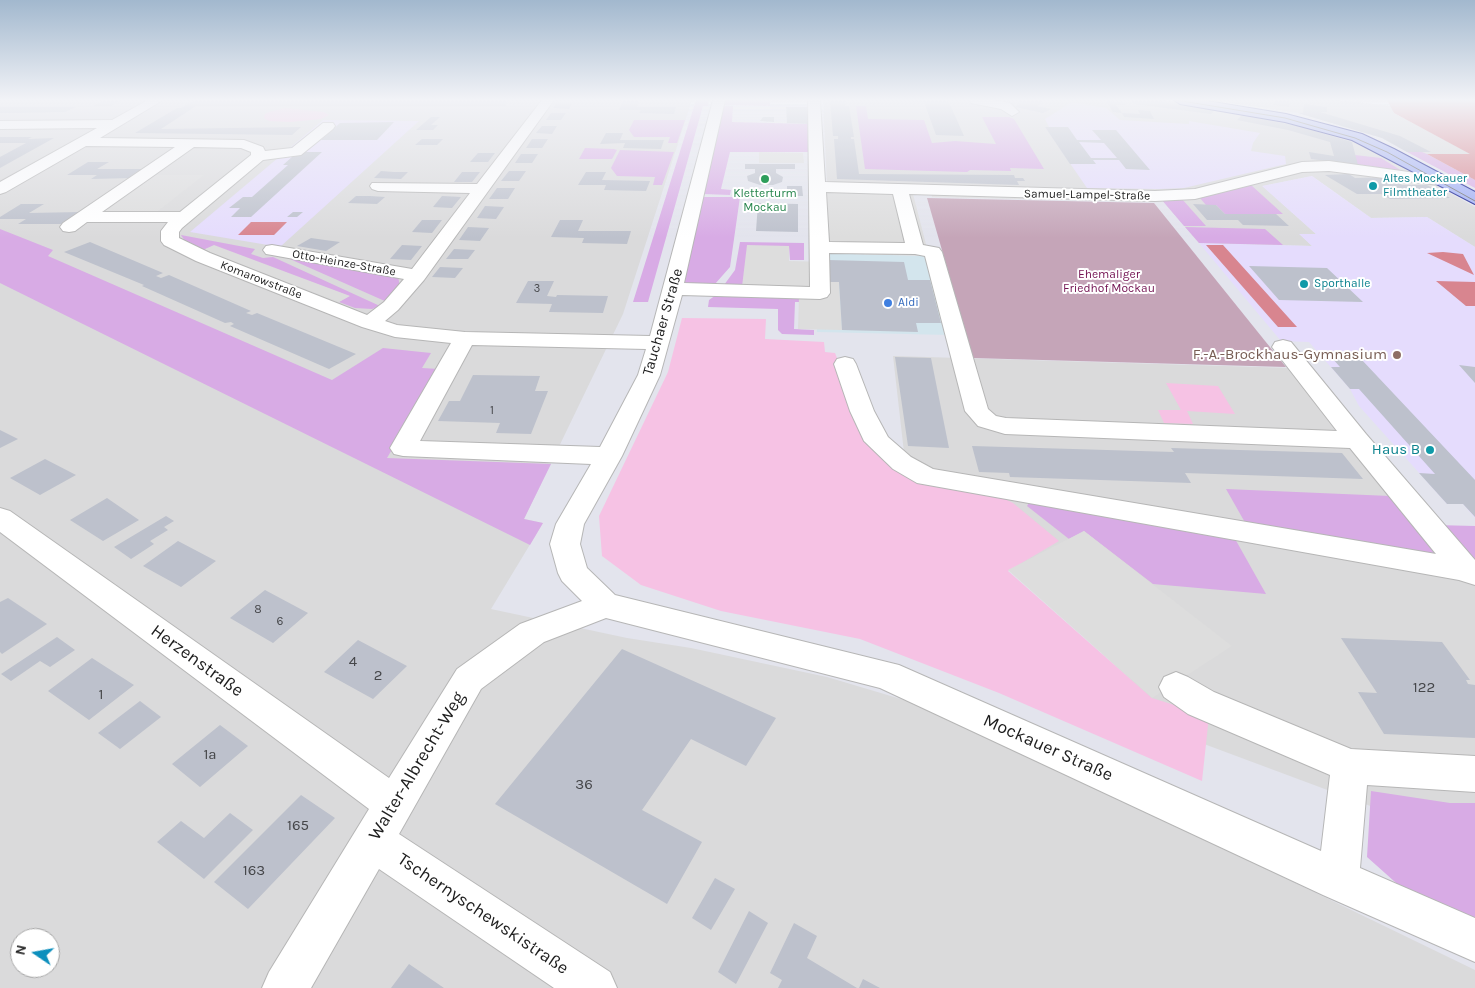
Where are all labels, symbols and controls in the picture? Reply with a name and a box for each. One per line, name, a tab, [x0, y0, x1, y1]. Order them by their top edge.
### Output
place label: Altes Mockauer Filmtheater	[1383, 172, 1467, 200]
marker: Kletterturm Mockau	[759, 173, 771, 185]
marker: Altes Mockauer Filmtheater	[1367, 180, 1379, 192]
place label: Kletterturm Mockau	[733, 187, 797, 215]
street label: Samuel-Lampel-Straße	[1024, 187, 1150, 203]
street label: Otto-Heinze-Straße	[291, 247, 397, 279]
street label: Komarowstraße	[218, 258, 304, 302]
street label: Tauchaer Straße	[639, 266, 687, 378]
park label: Ehemaliger Friedhof Mockau	[1063, 268, 1155, 296]
place label: Sporthalle	[1314, 277, 1370, 291]
marker: Sporthalle	[1298, 278, 1310, 290]
house number: 3	[534, 282, 540, 296]
place label: Aldi	[898, 296, 919, 310]
marker: Aldi	[882, 297, 894, 309]
place label: F.-A.-Brockhaus-Gymnasium	[1193, 346, 1387, 364]
marker: F.-A.-Brockhaus-Gymnasium	[1391, 349, 1403, 361]
house number: 1	[490, 404, 494, 418]
place label: Haus B	[1372, 441, 1420, 459]
marker: Haus B	[1424, 444, 1436, 456]
house number: 8	[254, 603, 262, 617]
house number: 6	[277, 615, 283, 629]
street label: Herzenstraße	[146, 620, 248, 702]
house number: 4	[349, 653, 357, 671]
house number: 2	[374, 667, 382, 685]
house number: 122	[1413, 679, 1435, 697]
house number: 1	[99, 686, 103, 704]
street label: Walter-Albrecht-Weg	[364, 688, 470, 844]
street label: Mockauer Straße	[980, 710, 1116, 786]
house number: 1a	[203, 746, 217, 764]
house number: 36	[575, 776, 593, 794]
house number: 165	[287, 817, 309, 835]
street label: Tschernyschewskistraße	[393, 849, 573, 979]
house number: 163	[243, 862, 265, 880]
north arrow	[10, 928, 60, 978]
text: N	[11, 943, 30, 957]

